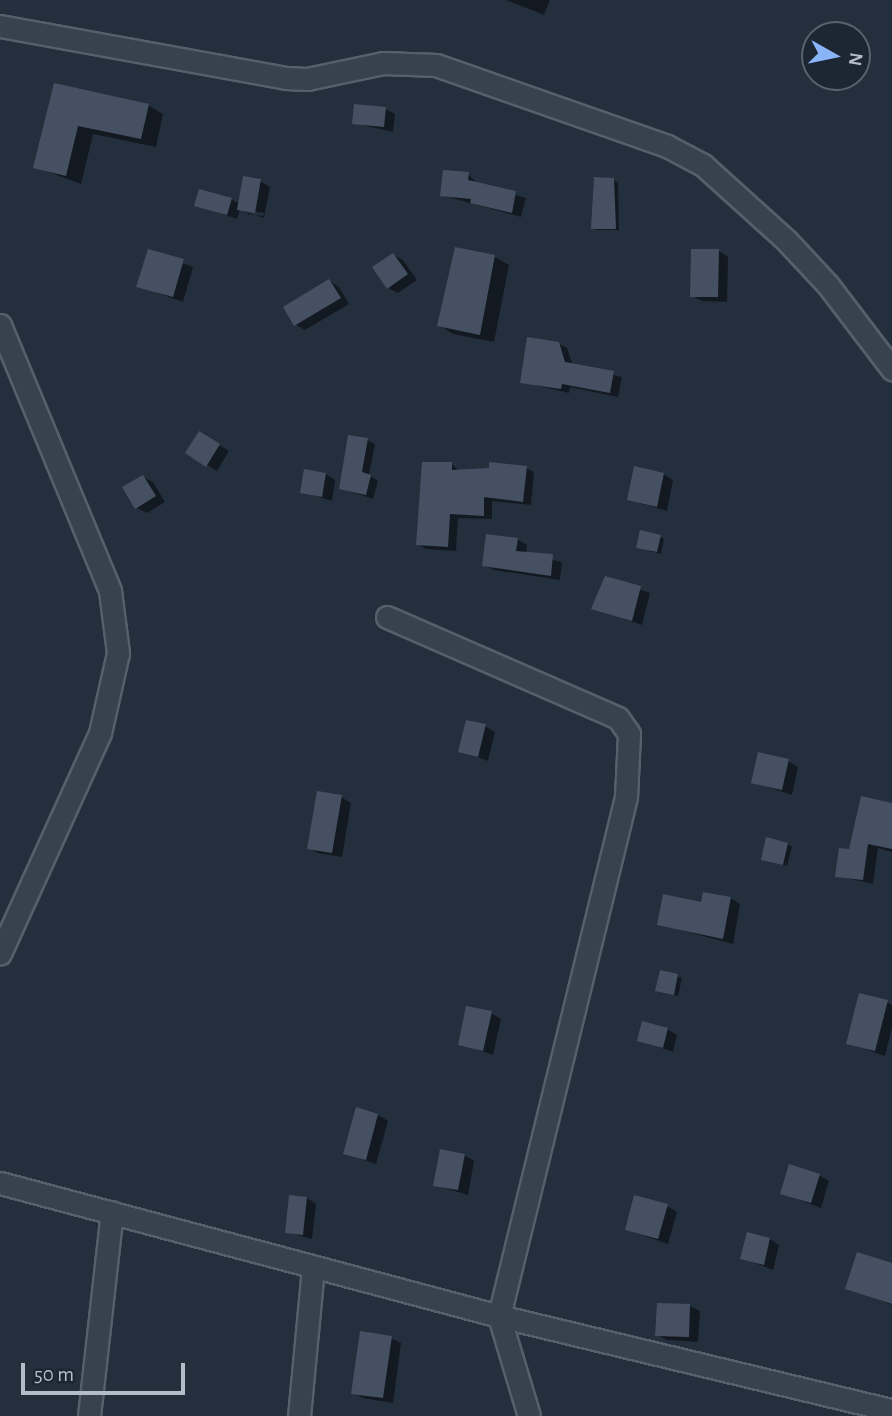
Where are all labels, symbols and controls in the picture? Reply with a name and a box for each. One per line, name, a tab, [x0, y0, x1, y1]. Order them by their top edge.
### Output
north arrow	[801, 21, 871, 91]
text: N	[845, 51, 866, 67]
scale bar	[24, 1350, 189, 1394]
text: 50 m	[34, 1364, 74, 1385]

